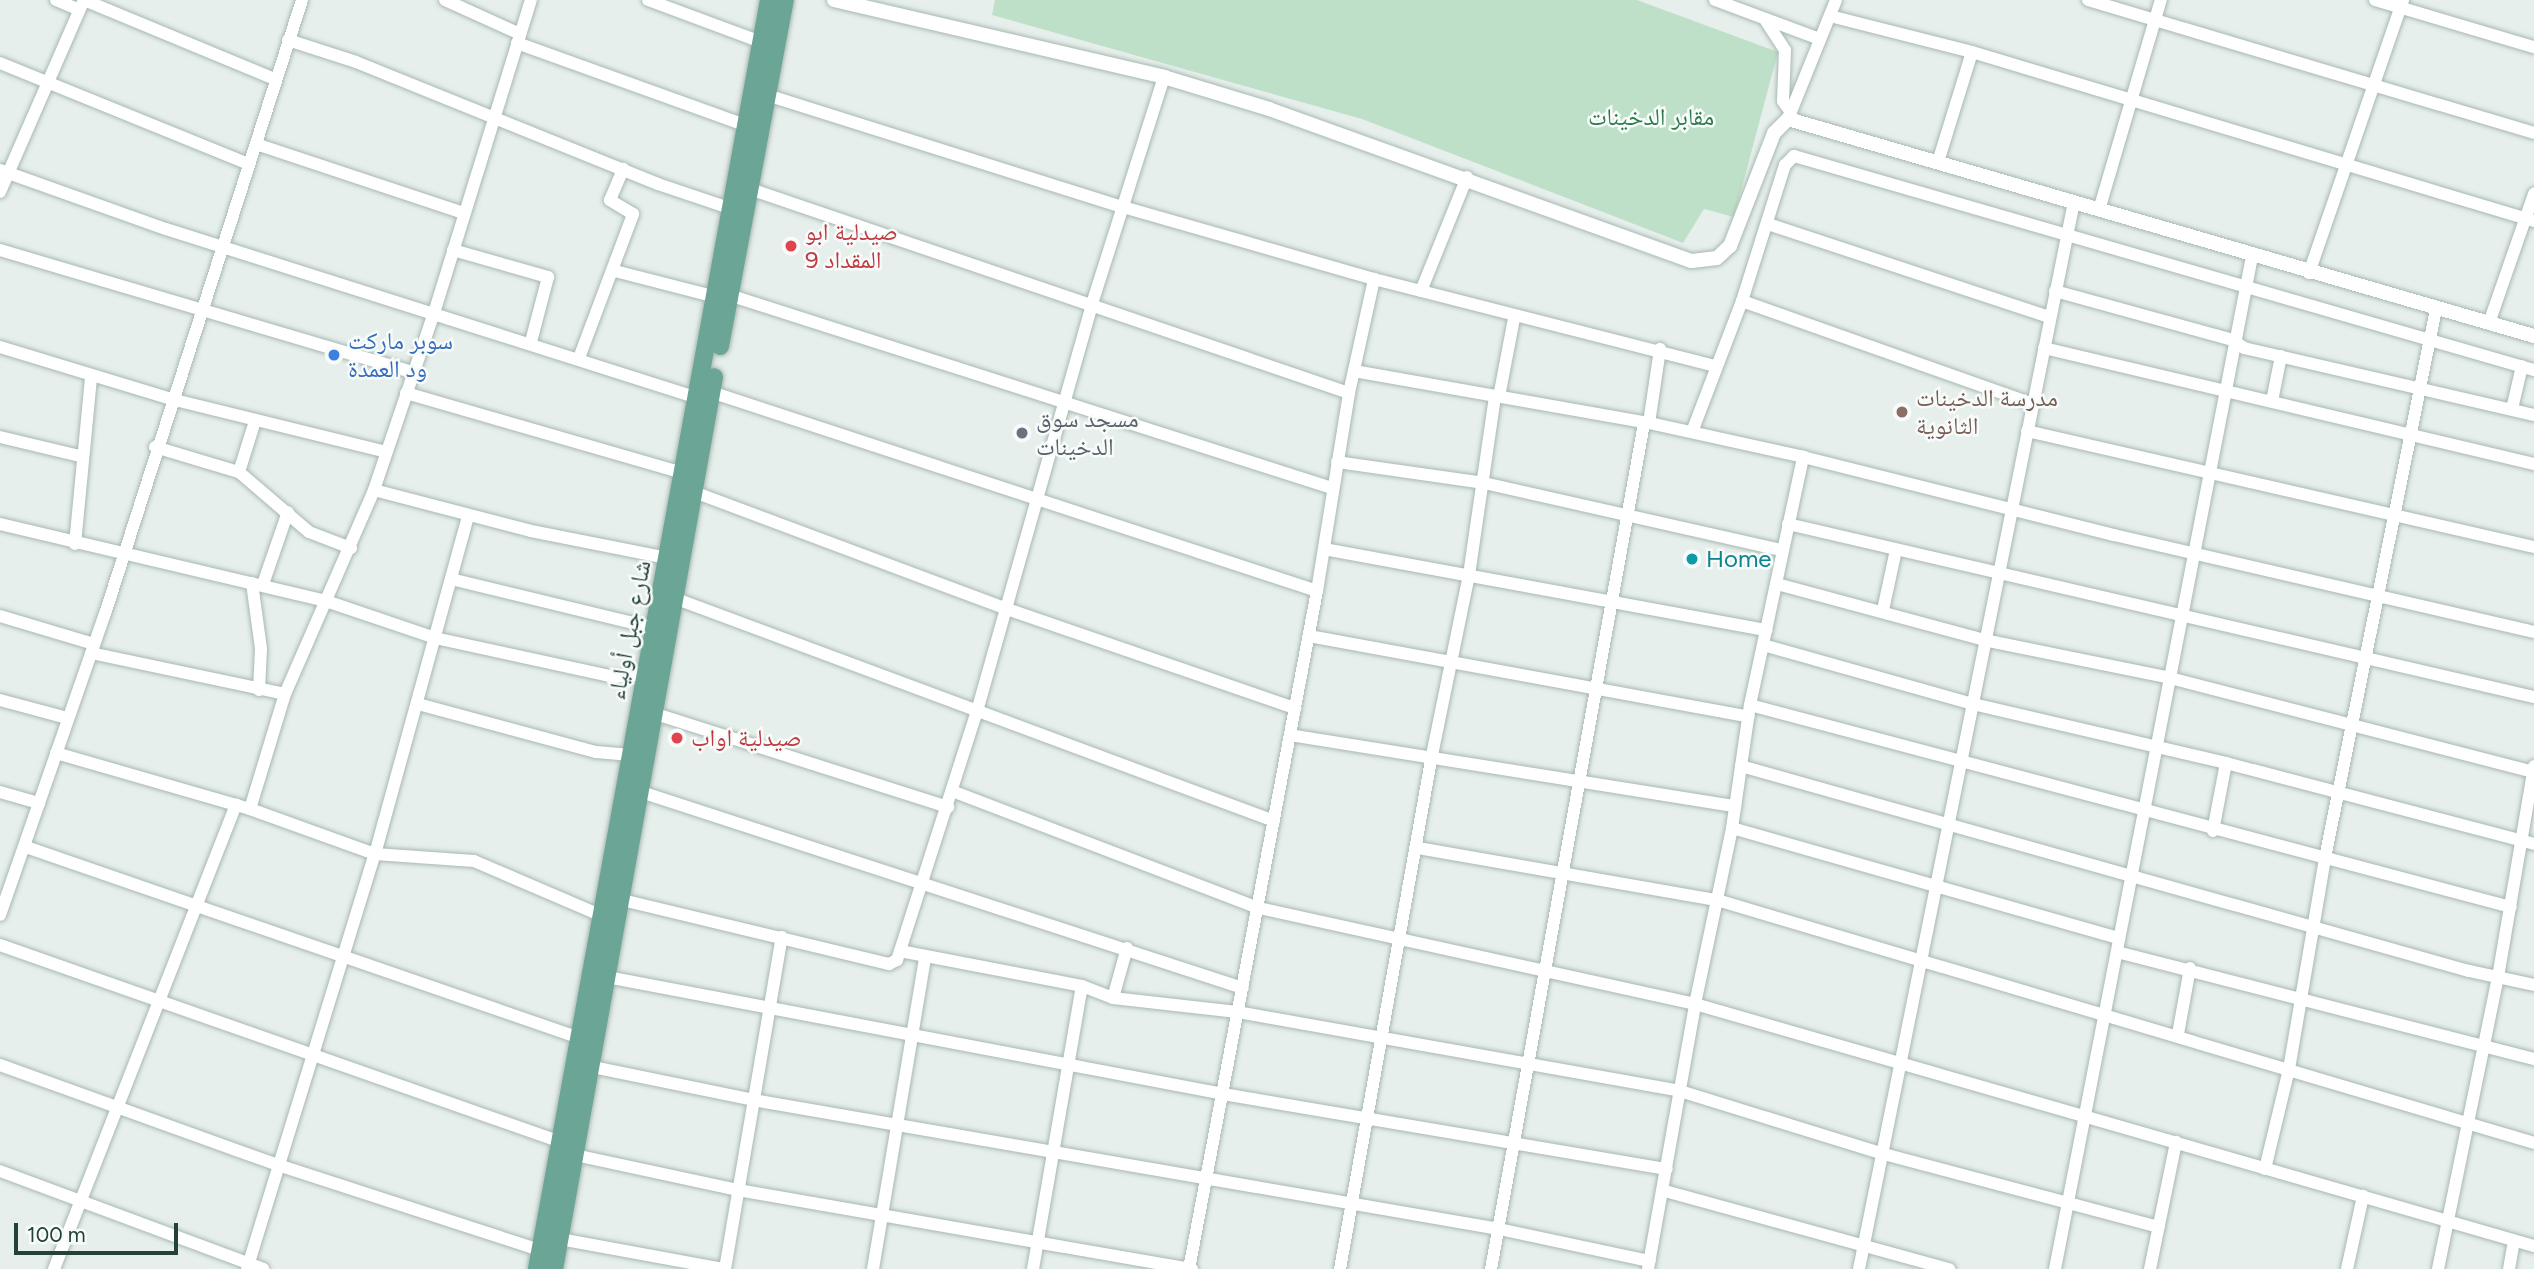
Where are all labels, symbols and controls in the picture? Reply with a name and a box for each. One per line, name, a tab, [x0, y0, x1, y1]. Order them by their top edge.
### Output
park label: مقابر الدخينات	[1588, 103, 1714, 131]
place label: صيدلية ابو المقداد 9	[805, 218, 898, 274]
marker: صيدلية ابو المقداد 9	[783, 238, 799, 254]
place label: سوبر ماركت ود العمدة	[348, 327, 453, 383]
marker: سوبر ماركت ود العمدة	[326, 347, 342, 363]
place label: مدرسة الدخينات الثانوية	[1916, 384, 2058, 440]
marker: مدرسة الدخينات الثانوية	[1894, 404, 1910, 420]
place label: مسجد سوق الدخينات	[1036, 405, 1139, 461]
marker: مسجد سوق الدخينات	[1014, 425, 1030, 441]
place label: Home	[1706, 545, 1771, 573]
marker: Home	[1684, 551, 1700, 567]
street label: شارع جبل أولياء	[601, 558, 657, 702]
place label: صيدلية اواب	[691, 724, 802, 752]
marker: صيدلية اواب	[669, 730, 685, 746]
scale bar	[18, 1210, 182, 1254]
text: 100 m	[27, 1222, 86, 1247]

